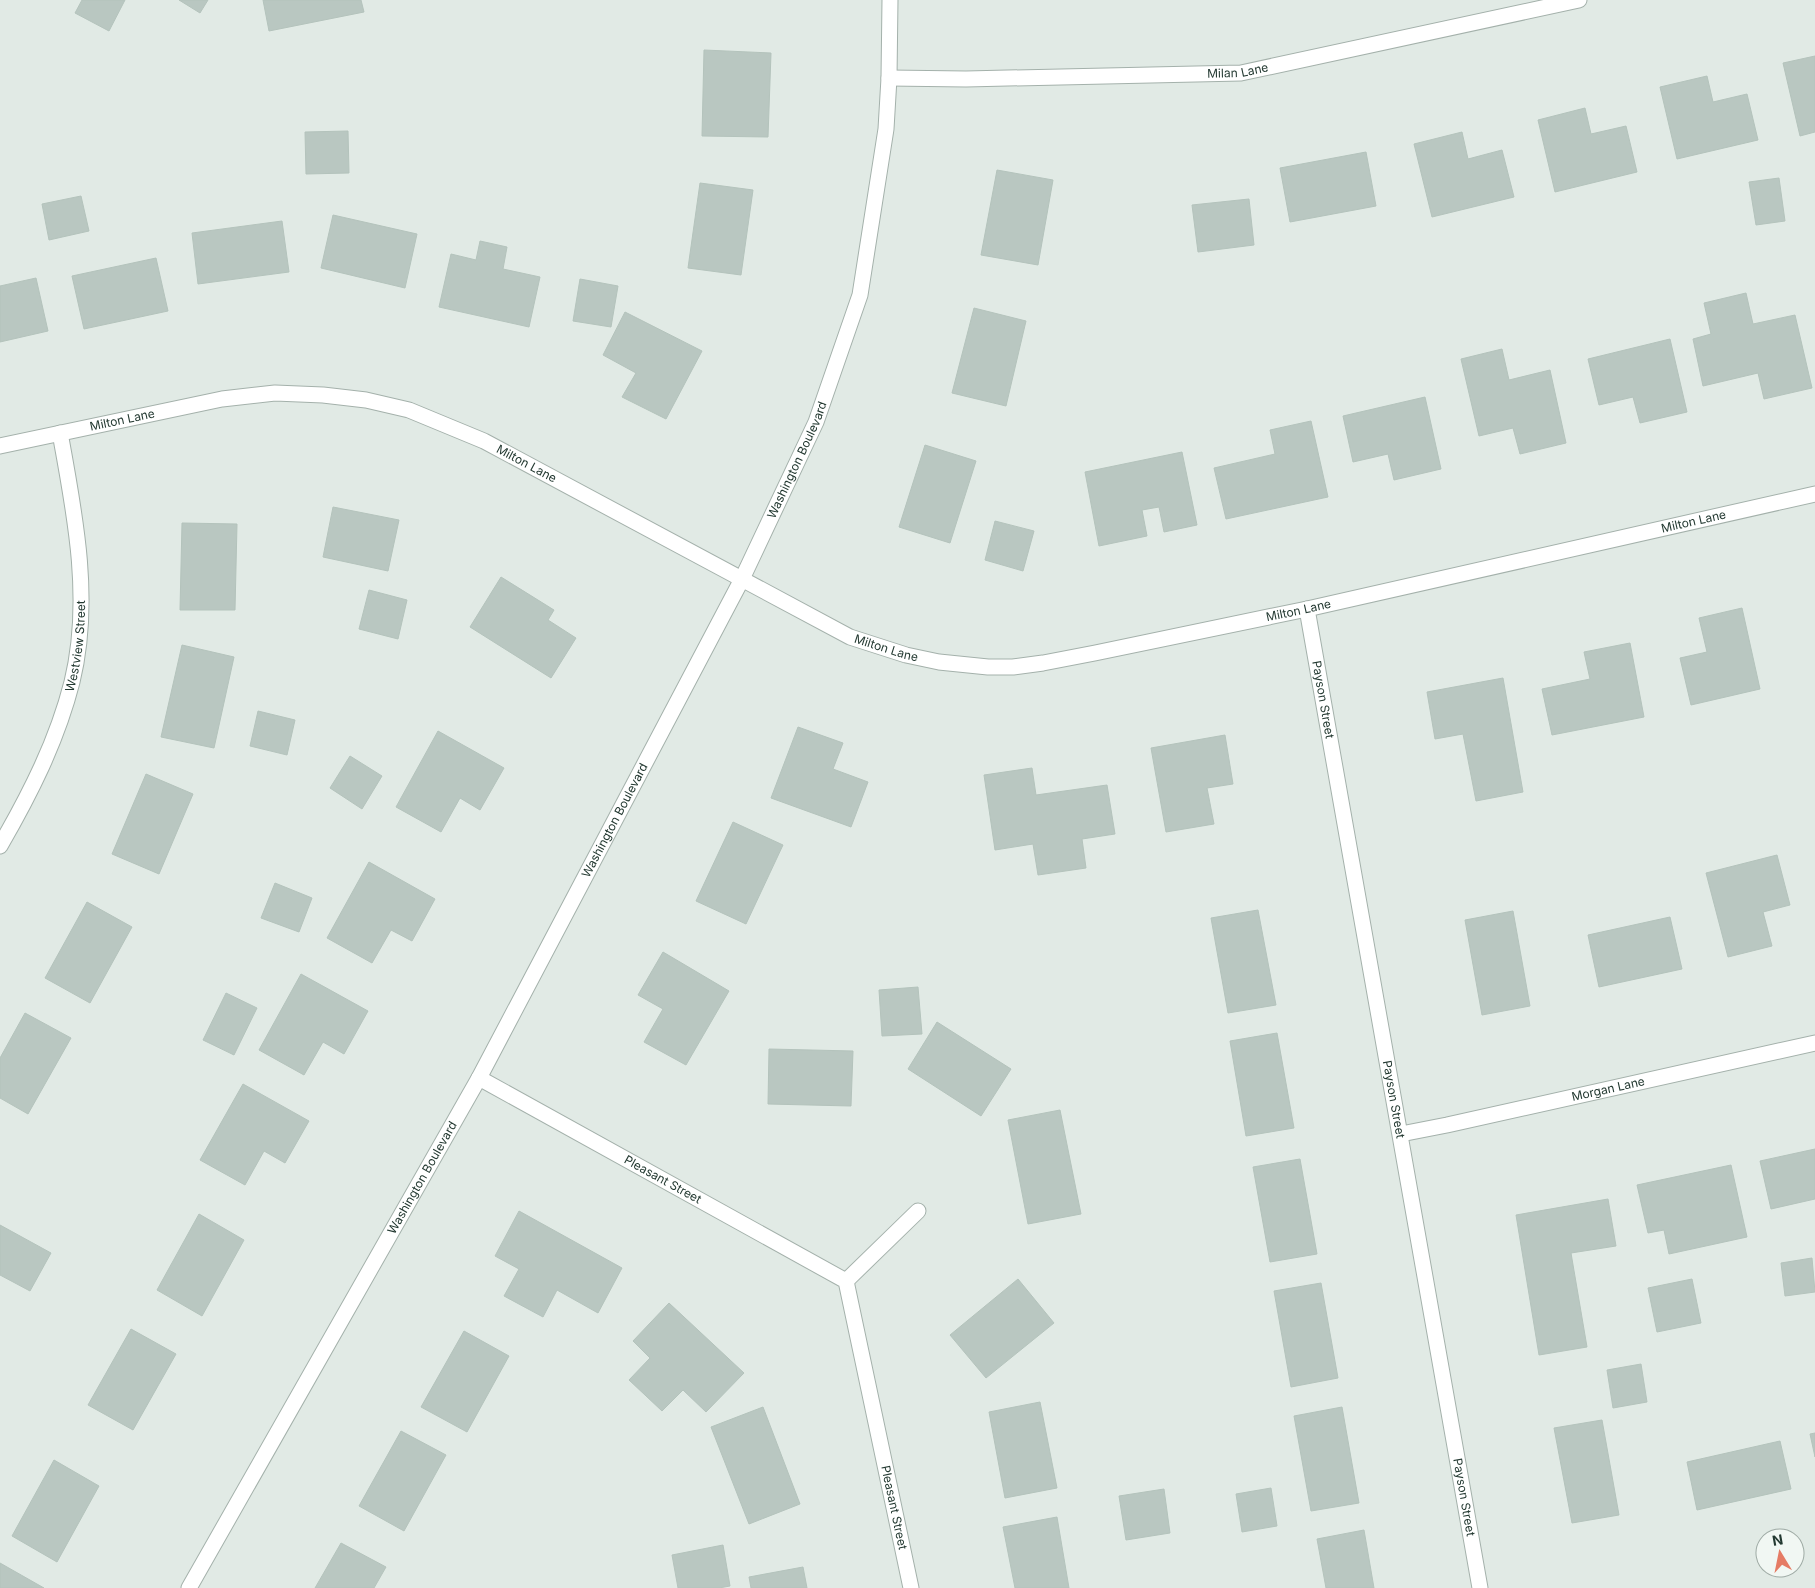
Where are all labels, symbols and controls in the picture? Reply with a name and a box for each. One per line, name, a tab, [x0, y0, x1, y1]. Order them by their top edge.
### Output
street label: Milan Lane	[1207, 59, 1270, 81]
street label: Washington Boulevard	[764, 399, 830, 521]
street label: Milton Lane	[88, 405, 156, 434]
street label: Milton Lane	[494, 441, 559, 485]
street label: Milton Lane	[1660, 506, 1727, 536]
street label: Milton Lane	[1265, 596, 1332, 624]
street label: Westview Street	[62, 600, 88, 693]
street label: Milton Lane	[853, 631, 919, 664]
street label: Payson Street	[1309, 659, 1338, 740]
street label: Washington Boulevard	[578, 760, 651, 880]
street label: Payson Street	[1380, 1059, 1408, 1140]
street label: Morgan Lane	[1570, 1073, 1646, 1104]
street label: Washington Boulevard	[384, 1118, 460, 1236]
street label: Pleasant Street	[622, 1152, 704, 1207]
street label: Payson Street	[1450, 1457, 1479, 1537]
street label: Pleasant Street	[878, 1464, 911, 1551]
north arrow	[1755, 1528, 1805, 1578]
text: N	[1771, 1530, 1784, 1549]

